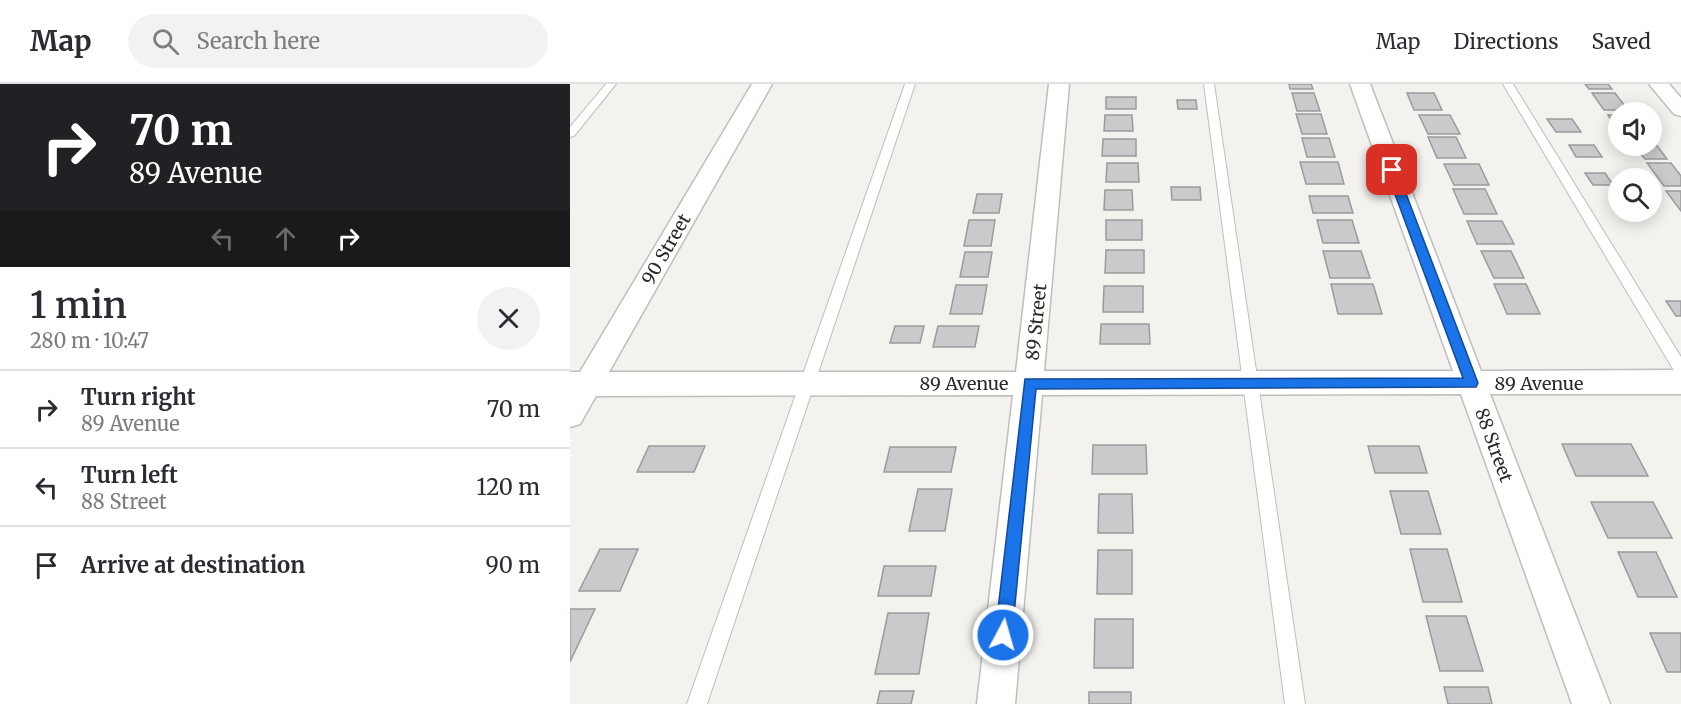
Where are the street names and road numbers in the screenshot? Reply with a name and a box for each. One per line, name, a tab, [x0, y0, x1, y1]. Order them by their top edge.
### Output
street label: 90 Street	[636, 209, 696, 289]
street label: 89 Street	[1021, 282, 1051, 362]
street label: 89 Avenue	[920, 372, 1008, 395]
street label: 89 Avenue	[1495, 372, 1583, 395]
street label: 88 Street	[1470, 405, 1518, 485]

